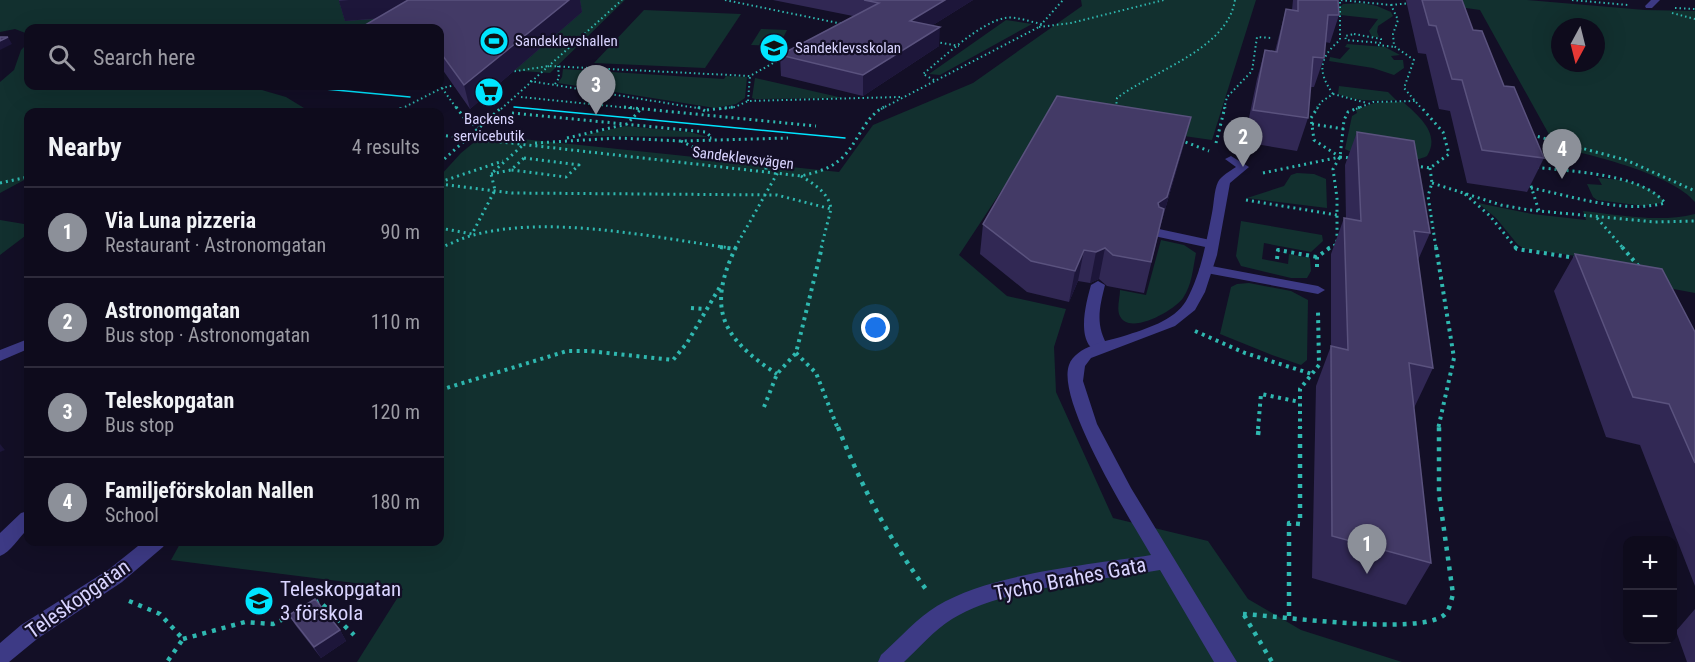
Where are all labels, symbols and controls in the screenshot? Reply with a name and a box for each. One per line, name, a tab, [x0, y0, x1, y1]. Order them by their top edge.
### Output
north arrow	[1551, 18, 1605, 72]
search box	[24, 24, 444, 90]
sports icon: Sandeklevshallen	[478, 25, 510, 57]
place label: Sandeklevshallen	[515, 32, 618, 50]
school or university icon: Sandeklevsskolan	[758, 32, 790, 64]
place label: Sandeklevsskolan	[795, 39, 901, 57]
icon: search	[45, 41, 78, 74]
text: Search here	[93, 45, 195, 70]
pin: 3	[576, 66, 616, 115]
supermarket icon: Backens servicebutik	[473, 76, 505, 108]
place label: Backens servicebutik	[453, 110, 525, 145]
pin: 2	[1224, 118, 1262, 167]
pin: 4	[1542, 130, 1582, 179]
text: Nearby	[48, 132, 122, 162]
text: 4 results	[352, 135, 420, 159]
street label: Sandeklevsvägen	[691, 143, 795, 173]
text: Via Luna pizzeria	[105, 208, 256, 233]
text: 1	[62, 220, 73, 244]
text: 90 m	[381, 220, 420, 244]
text: Restaurant · Astronomgatan	[105, 233, 326, 257]
text: Astronomgatan	[105, 298, 240, 323]
text: 2	[62, 310, 73, 334]
text: 110 m	[371, 310, 420, 334]
your location	[861, 313, 890, 342]
text: Bus stop · Astronomgatan	[105, 323, 310, 347]
text: Teleskopgatan	[105, 388, 234, 413]
text: 3	[62, 400, 73, 424]
text: 120 m	[371, 400, 420, 424]
text: Bus stop	[105, 413, 174, 437]
text: Familjeförskolan Nallen	[105, 478, 314, 503]
text: 4	[62, 490, 73, 514]
text: 180 m	[371, 490, 420, 514]
text: School	[105, 503, 159, 527]
pin: 1	[1348, 524, 1386, 574]
map controls	[1623, 536, 1677, 644]
button: +	[1623, 536, 1677, 590]
street label: Tycho Brahes Gata	[992, 552, 1148, 606]
street label: Teleskopgatan	[21, 554, 135, 644]
place label: Teleskopgatan 3 förskola	[280, 577, 401, 625]
school or university icon: Teleskopgatan 3 förskola	[243, 585, 275, 617]
button: −	[1623, 590, 1677, 644]

